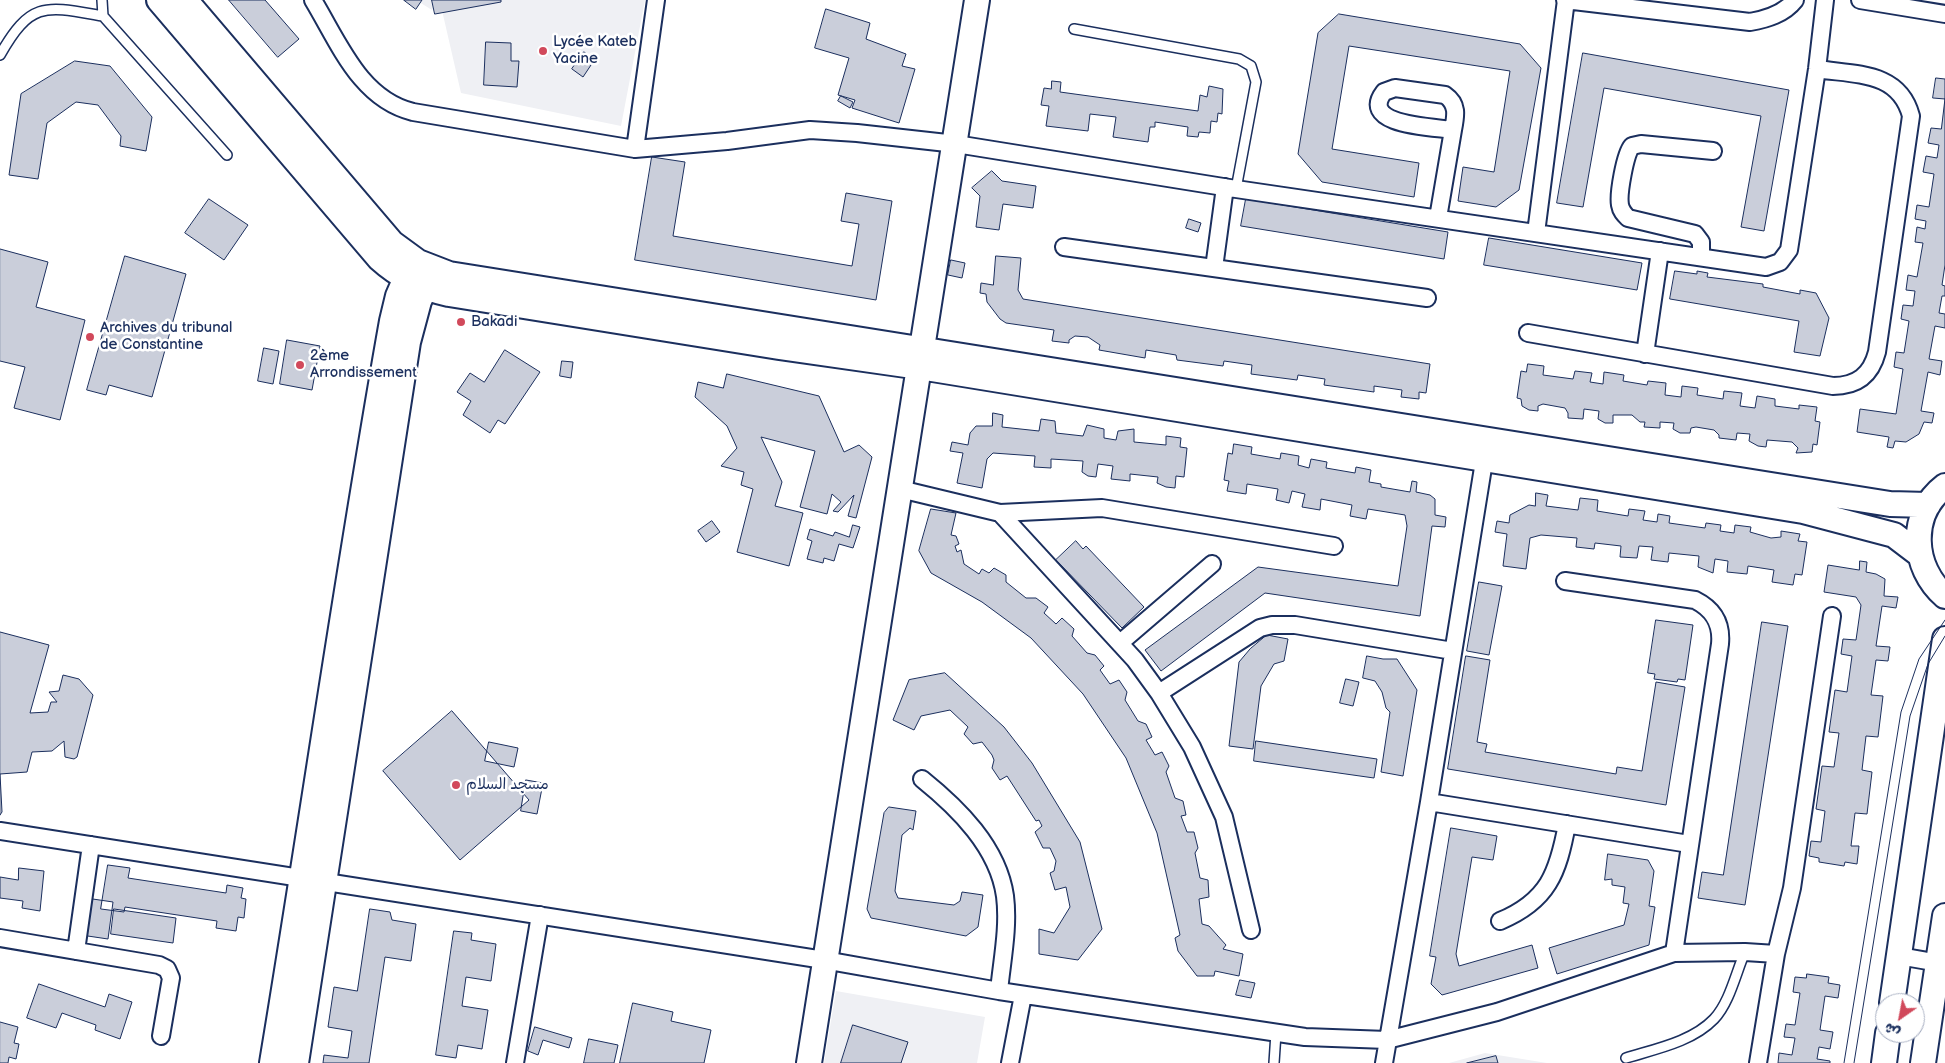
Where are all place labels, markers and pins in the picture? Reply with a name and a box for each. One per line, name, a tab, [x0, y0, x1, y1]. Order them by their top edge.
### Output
place label: Lycée Kateb Yacine	[553, 33, 637, 68]
marker: Lycée Kateb Yacine	[537, 45, 549, 57]
place label: Bakadi	[471, 313, 517, 331]
marker: Bakadi	[455, 316, 467, 328]
place label: Archives du tribunal de Constantine	[100, 319, 232, 354]
marker: Archives du tribunal de Constantine	[84, 331, 96, 343]
place label: 2ème Arrondissement	[310, 347, 417, 382]
marker: 2ème Arrondissement	[294, 359, 306, 371]
place label: مسجد السلام	[466, 776, 549, 794]
marker: مسجد السلام	[450, 779, 462, 791]

